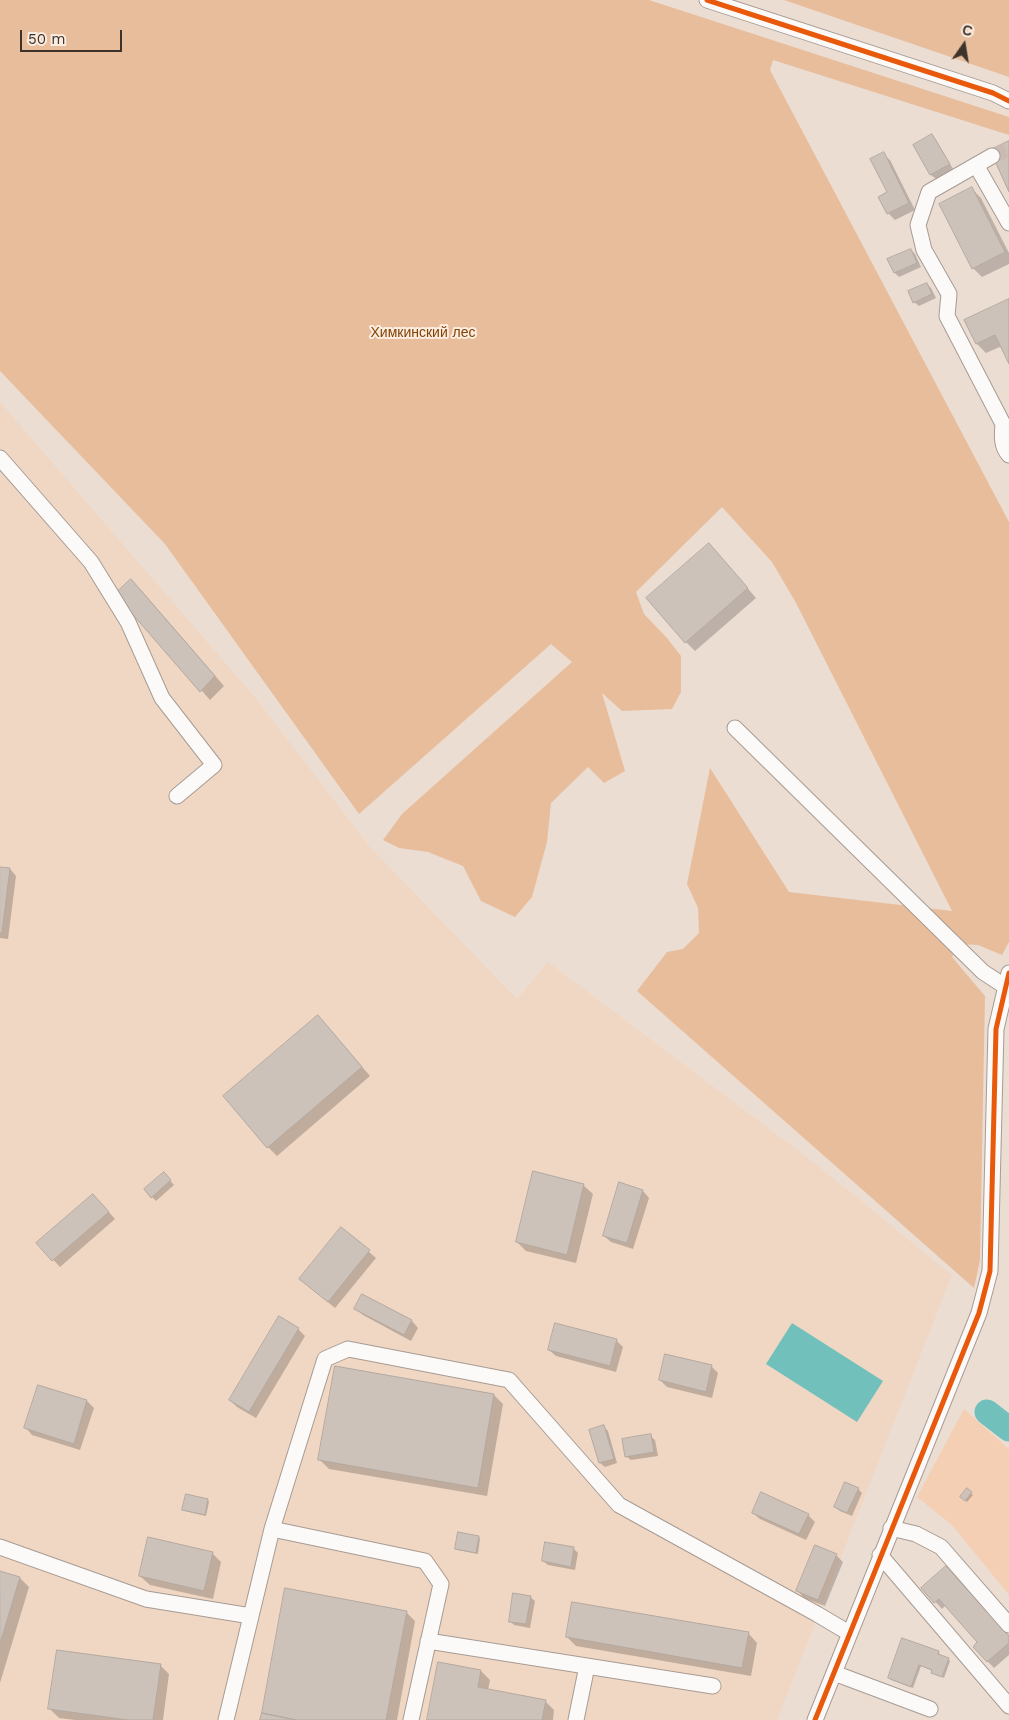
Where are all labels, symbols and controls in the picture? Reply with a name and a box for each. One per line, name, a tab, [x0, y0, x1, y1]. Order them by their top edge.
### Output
scale bar	[22, 20, 125, 52]
north arrow	[939, 20, 989, 70]
text: С	[961, 21, 974, 39]
text: 50 m	[28, 30, 65, 48]
park label: Химкинский лес	[371, 325, 475, 341]

